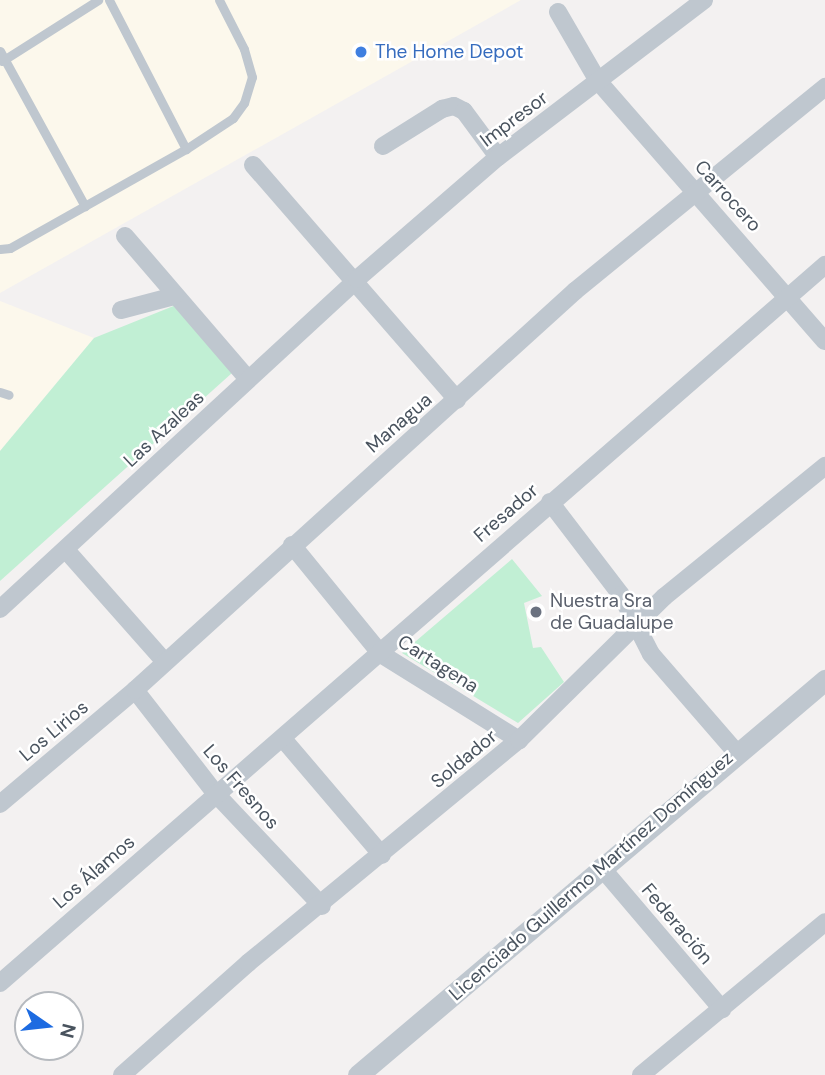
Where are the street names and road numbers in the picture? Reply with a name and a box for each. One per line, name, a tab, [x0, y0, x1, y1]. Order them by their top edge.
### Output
street label: Impresor	[476, 86, 552, 152]
street label: Carrocero	[690, 155, 766, 237]
street label: Las Azaleas	[119, 386, 209, 472]
street label: Managua	[362, 388, 436, 458]
street label: Fresador	[469, 479, 543, 547]
street label: Cartagena	[393, 630, 483, 698]
street label: Los Lirios	[15, 696, 93, 766]
street label: Soldador	[426, 725, 502, 793]
street label: Los Fresnos	[198, 740, 284, 834]
street label: Licenciado Guillermo Martínez Domínguez	[444, 747, 738, 1005]
street label: Los Álamos	[49, 830, 139, 914]
street label: Federación	[637, 879, 717, 969]

